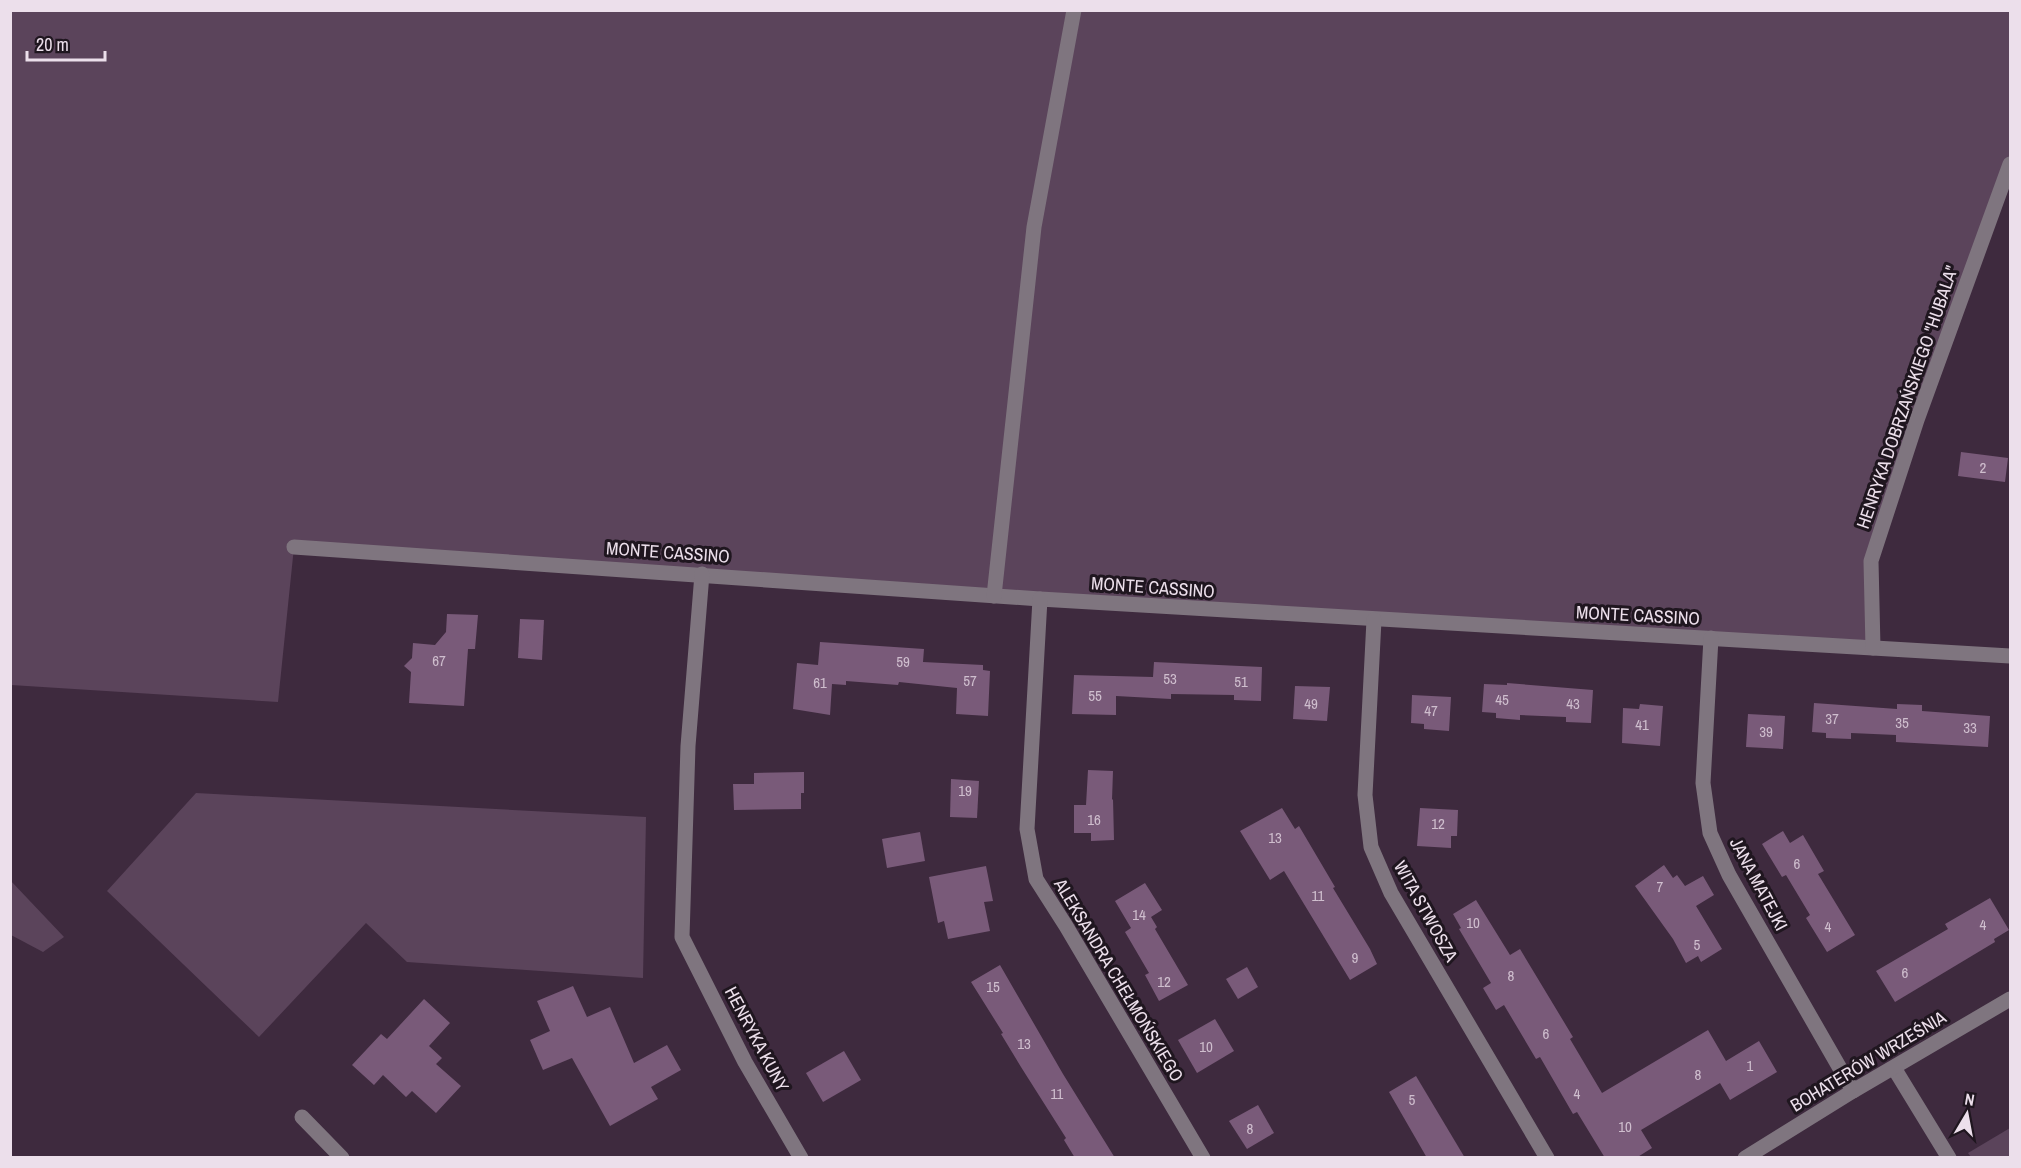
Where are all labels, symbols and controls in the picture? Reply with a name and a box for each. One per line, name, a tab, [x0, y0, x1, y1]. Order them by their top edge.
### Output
scale bar	[27, 24, 105, 62]
text: 20 m	[36, 32, 69, 57]
street label: HENRYKA DOBRZAŃSKIEGO "HUBALA"	[1850, 262, 1964, 532]
house number: 2	[1980, 457, 1987, 478]
street label: MONTE CASSINO	[605, 535, 731, 569]
street label: MONTE CASSINO	[1090, 570, 1216, 604]
street label: MONTE CASSINO	[1576, 599, 1700, 631]
house number: 67	[432, 650, 446, 671]
house number: 59	[896, 651, 910, 672]
house number: 53	[1163, 668, 1177, 689]
house number: 57	[963, 670, 977, 691]
house number: 51	[1234, 671, 1248, 692]
house number: 61	[813, 672, 827, 693]
house number: 55	[1088, 685, 1102, 706]
house number: 45	[1495, 689, 1509, 710]
house number: 49	[1304, 693, 1318, 714]
house number: 43	[1566, 693, 1580, 714]
house number: 47	[1424, 700, 1438, 721]
house number: 37	[1825, 708, 1839, 729]
house number: 35	[1895, 712, 1909, 733]
house number: 41	[1635, 714, 1649, 735]
house number: 33	[1963, 717, 1977, 738]
house number: 39	[1759, 721, 1773, 742]
house number: 19	[958, 780, 972, 801]
house number: 16	[1087, 809, 1101, 830]
house number: 12	[1431, 813, 1445, 834]
house number: 13	[1268, 827, 1282, 848]
street label: JANA MATEJKI	[1724, 833, 1794, 935]
house number: 6	[1794, 853, 1801, 874]
street label: WITA STWOSZA	[1388, 856, 1464, 966]
street label: ALEKSANDRA CHEŁMOŃSKIEGO	[1048, 873, 1190, 1086]
house number: 7	[1657, 876, 1664, 897]
house number: 11	[1312, 885, 1325, 906]
house number: 14	[1132, 904, 1146, 925]
house number: 10	[1466, 912, 1480, 933]
house number: 4	[1980, 914, 1987, 935]
house number: 4	[1825, 916, 1832, 937]
house number: 5	[1694, 934, 1701, 955]
house number: 9	[1352, 947, 1359, 968]
house number: 6	[1902, 962, 1909, 983]
house number: 8	[1508, 965, 1515, 986]
house number: 12	[1157, 971, 1171, 992]
house number: 15	[986, 976, 1000, 997]
street label: HENRYKA KUNY	[719, 982, 795, 1096]
street label: BOHATERÓW WRZEŚNIA	[1785, 1004, 1951, 1117]
house number: 6	[1543, 1023, 1550, 1044]
house number: 13	[1017, 1033, 1031, 1054]
house number: 10	[1199, 1036, 1213, 1057]
house number: 1	[1747, 1055, 1754, 1076]
house number: 8	[1695, 1064, 1702, 1085]
house number: 11	[1051, 1083, 1064, 1104]
house number: 4	[1574, 1083, 1581, 1104]
north arrow	[1937, 1084, 1997, 1144]
text: N	[1963, 1088, 1976, 1111]
house number: 5	[1409, 1089, 1416, 1110]
house number: 10	[1618, 1116, 1632, 1137]
house number: 8	[1247, 1118, 1254, 1139]

